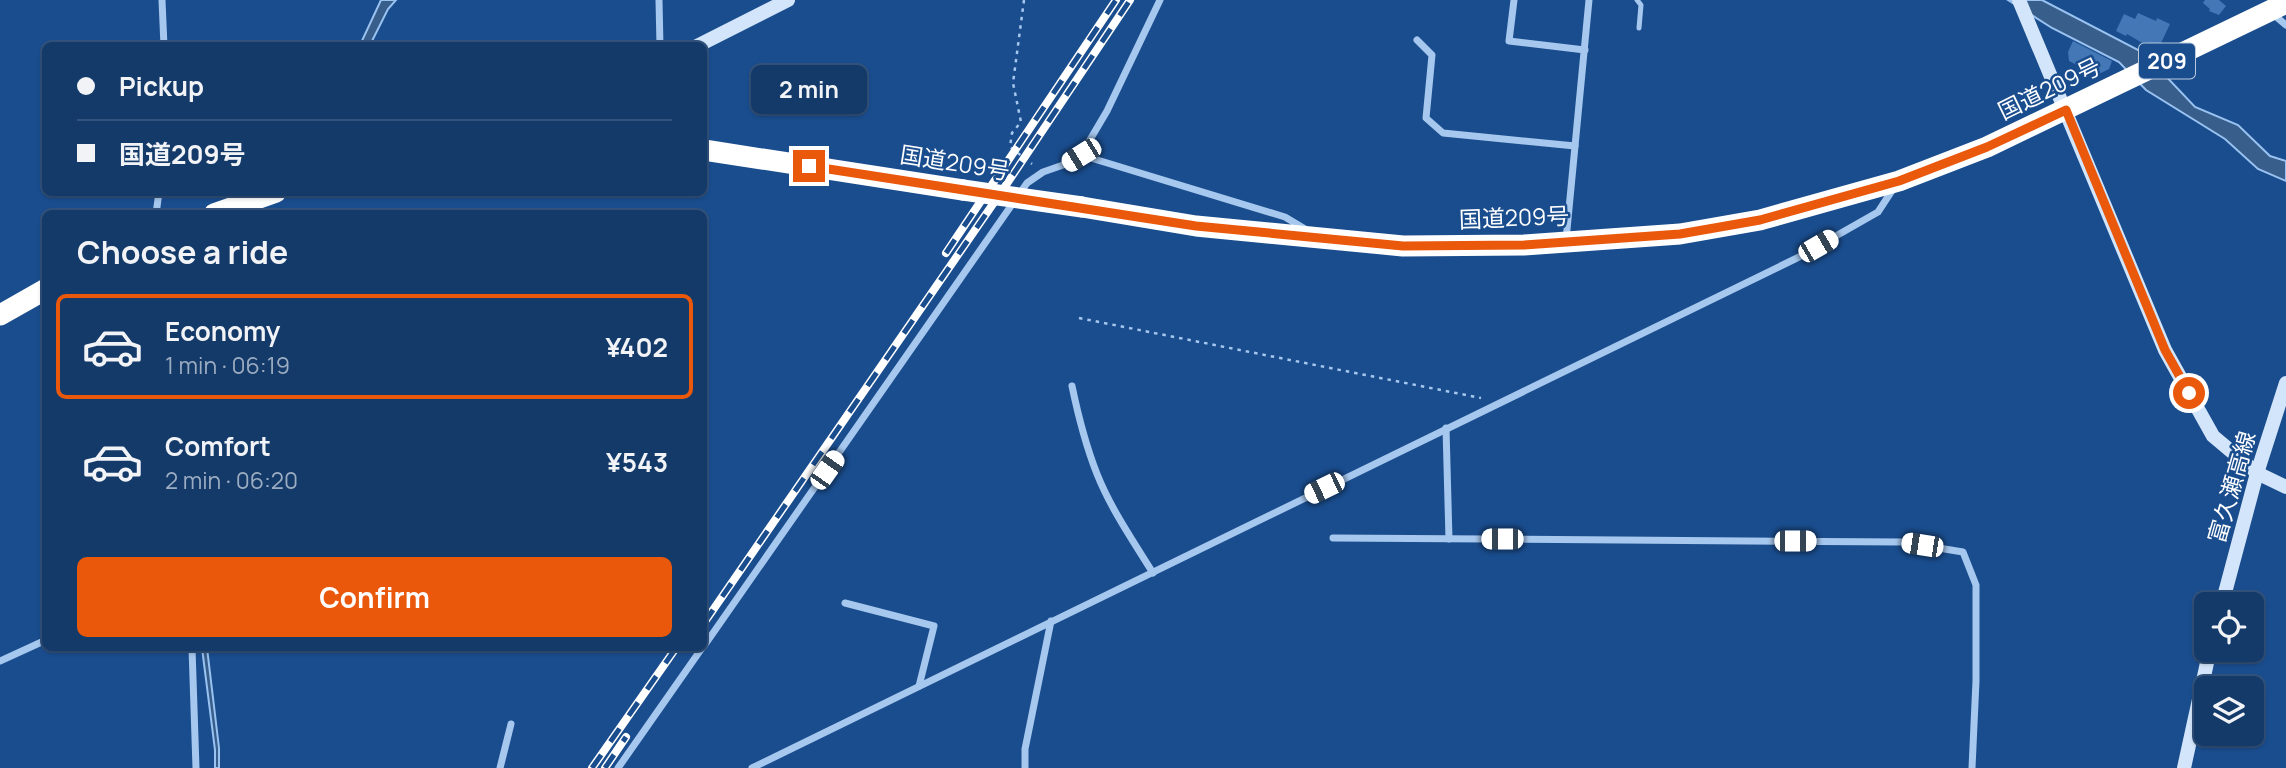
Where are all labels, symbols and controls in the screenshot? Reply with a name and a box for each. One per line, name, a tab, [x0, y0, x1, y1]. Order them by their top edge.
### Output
road number: 209	[2139, 43, 2195, 78]
street label: 国道209号	[1992, 49, 2106, 127]
callout: 2 min	[751, 64, 867, 114]
text: Pickup	[119, 68, 204, 104]
text: 2 min	[779, 73, 839, 105]
car	[1058, 135, 1105, 175]
text: 国道209号	[119, 136, 246, 172]
street label: 国道209号	[898, 138, 1012, 186]
route end	[793, 150, 825, 182]
street label: 国道209号	[1458, 199, 1570, 235]
car	[1795, 226, 1842, 266]
text: Choose a ride	[77, 230, 288, 274]
text: Economy	[165, 313, 280, 349]
icon: car	[81, 315, 144, 378]
text: ¥402	[606, 329, 668, 365]
text: 1 min · 06:19	[165, 349, 290, 381]
route start	[2173, 377, 2205, 409]
street label: 富久瀬高線	[2200, 427, 2262, 547]
text: Comfort	[165, 428, 271, 464]
icon: car	[81, 430, 144, 493]
text: ¥543	[606, 444, 668, 480]
car	[807, 447, 848, 493]
text: 2 min · 06:20	[165, 464, 298, 496]
car	[1301, 469, 1348, 507]
car	[1482, 529, 1524, 550]
car	[1775, 531, 1817, 552]
car	[1900, 531, 1945, 559]
button: Confirm	[77, 557, 672, 637]
map controls	[2194, 592, 2264, 746]
button: locate	[2194, 592, 2264, 662]
button: layers	[2194, 676, 2264, 746]

